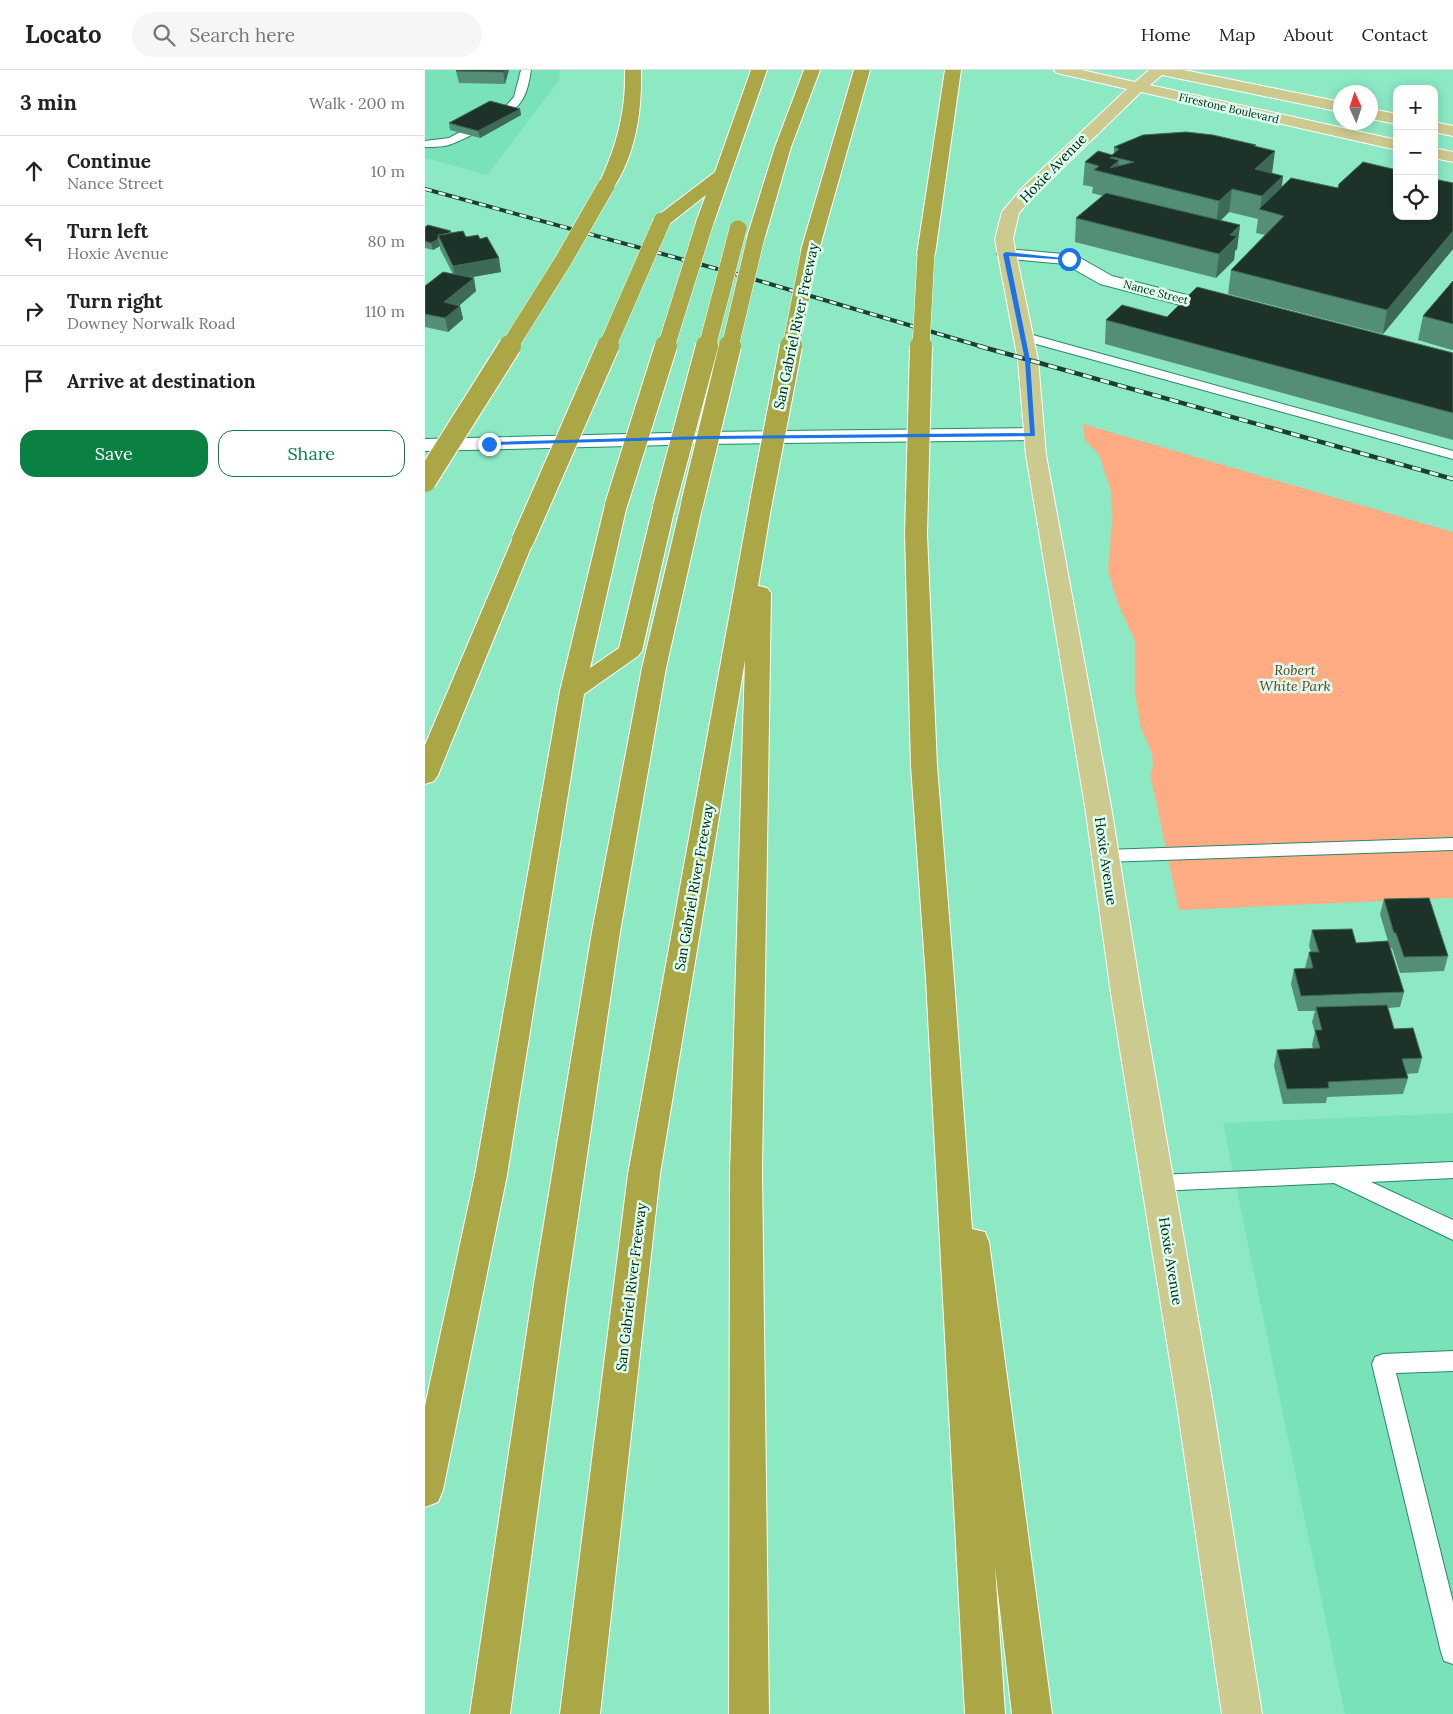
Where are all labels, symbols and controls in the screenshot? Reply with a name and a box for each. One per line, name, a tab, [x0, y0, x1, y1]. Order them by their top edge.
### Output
search box	[132, 12, 482, 57]
text: Locato	[25, 19, 102, 50]
icon: search	[150, 21, 178, 49]
text: Search here	[190, 23, 295, 47]
text: Home	[1141, 23, 1191, 46]
text: Map	[1219, 23, 1255, 46]
text: About	[1283, 23, 1333, 46]
text: Contact	[1361, 23, 1428, 46]
north arrow	[1333, 85, 1378, 130]
map controls	[1393, 85, 1438, 220]
button: +	[1393, 85, 1438, 130]
text: 3 min	[20, 89, 77, 116]
street label: Firestone Boulevard	[1178, 90, 1281, 126]
text: Walk · 200 m	[309, 93, 405, 113]
street label: Hoxie Avenue	[1016, 129, 1091, 206]
button: −	[1393, 130, 1438, 175]
text: Continue	[67, 149, 151, 173]
icon: ahead	[20, 157, 48, 185]
text: 10 m	[371, 161, 405, 181]
text: Nance Street	[67, 173, 164, 193]
button: locate	[1393, 175, 1438, 220]
text: Turn left	[67, 219, 148, 243]
icon: left	[20, 227, 48, 255]
text: 80 m	[368, 231, 405, 251]
street label: San Gabriel River Freeway	[770, 241, 823, 411]
text: Hoxie Avenue	[67, 243, 169, 263]
route start	[1058, 248, 1081, 271]
street label: Nance Street	[1122, 277, 1191, 308]
text: Turn right	[67, 289, 163, 313]
icon: right	[20, 297, 48, 325]
text: 110 m	[365, 301, 405, 321]
text: Downey Norwalk Road	[67, 313, 236, 333]
icon: arrive	[20, 367, 48, 395]
text: Arrive at destination	[67, 369, 256, 393]
button: Save	[20, 430, 208, 477]
button: Share	[218, 430, 405, 477]
route end	[478, 433, 501, 456]
park label: Robert White Park	[1259, 661, 1331, 695]
street label: San Gabriel River Freeway	[670, 801, 718, 972]
street label: Hoxie Avenue	[1091, 816, 1121, 907]
street label: San Gabriel River Freeway	[612, 1201, 650, 1372]
street label: Hoxie Avenue	[1155, 1216, 1187, 1307]

